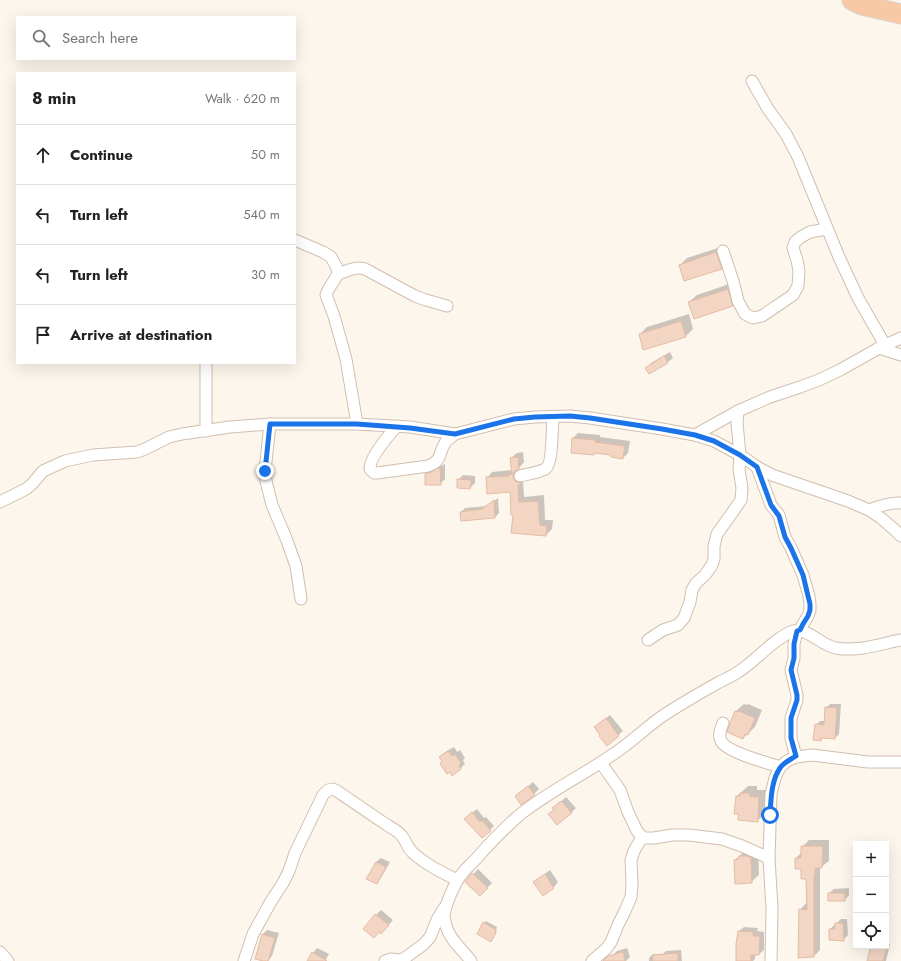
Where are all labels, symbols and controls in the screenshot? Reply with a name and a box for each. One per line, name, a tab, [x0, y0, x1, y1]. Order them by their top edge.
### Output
search box	[16, 16, 296, 60]
icon: search	[30, 27, 52, 49]
text: Search here	[62, 27, 138, 49]
text: 8 min	[32, 86, 76, 110]
text: Walk · 620 m	[205, 89, 280, 108]
icon: ahead	[32, 144, 54, 166]
text: Continue	[70, 144, 133, 166]
text: 50 m	[251, 145, 280, 164]
icon: left	[32, 204, 54, 226]
text: Turn left	[70, 204, 128, 226]
text: 540 m	[243, 205, 280, 224]
icon: left	[32, 264, 54, 286]
text: Turn left	[70, 264, 128, 286]
text: 30 m	[251, 265, 280, 284]
icon: arrive	[32, 324, 54, 346]
text: Arrive at destination	[70, 324, 212, 346]
route end	[256, 462, 274, 480]
route start	[761, 806, 779, 824]
map controls	[853, 841, 889, 949]
button: +	[853, 841, 889, 877]
button: −	[853, 877, 889, 913]
button: locate	[853, 913, 889, 949]

